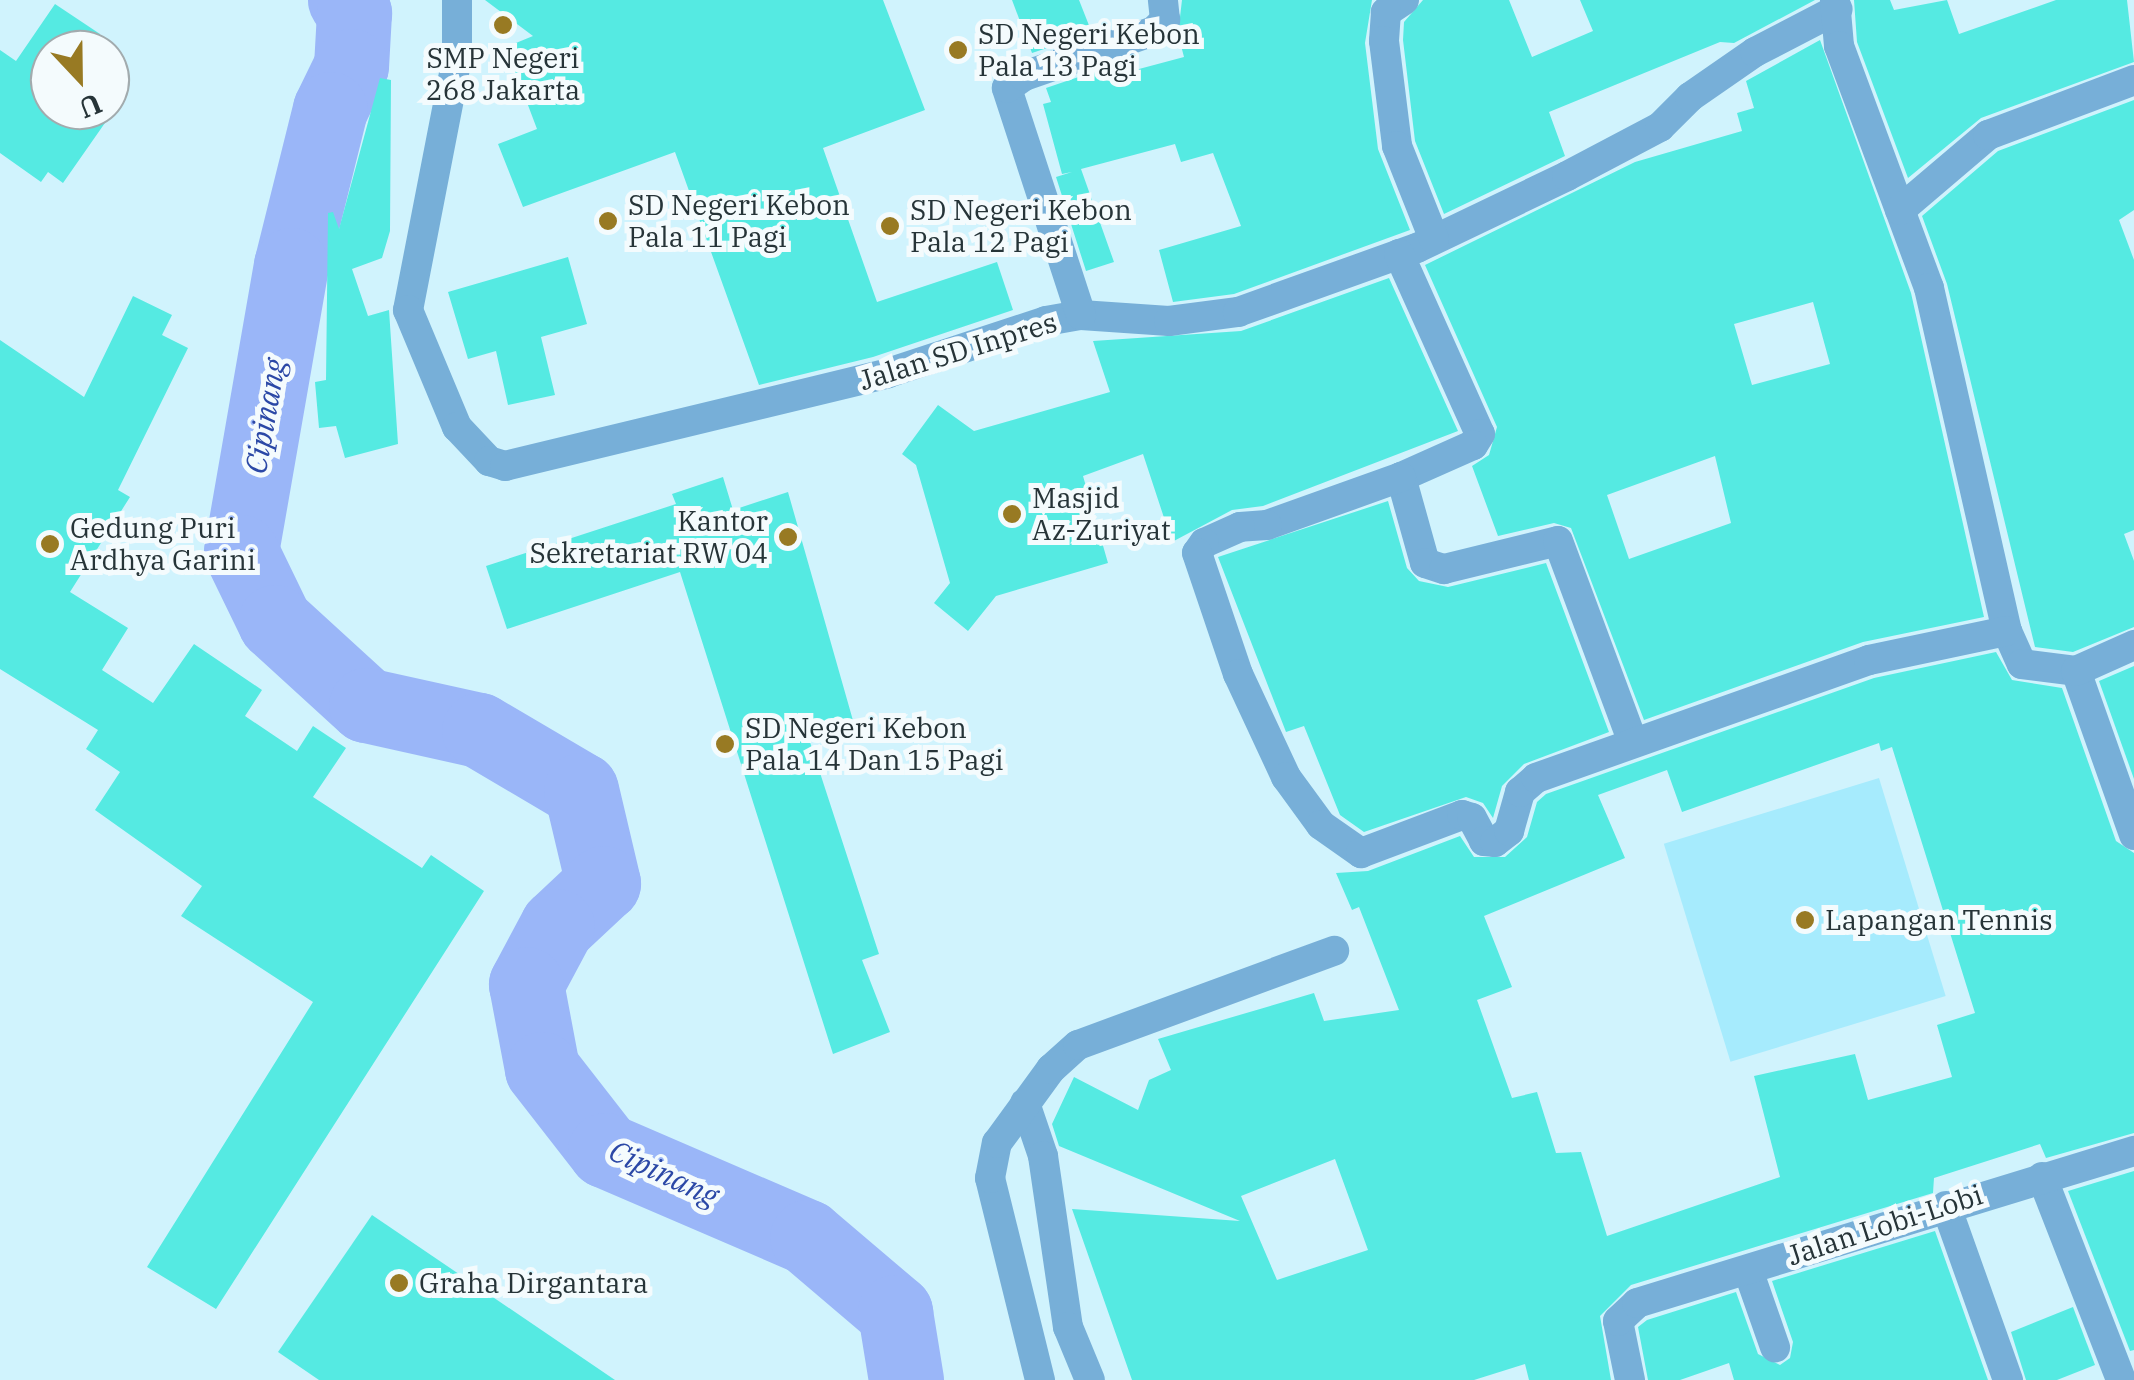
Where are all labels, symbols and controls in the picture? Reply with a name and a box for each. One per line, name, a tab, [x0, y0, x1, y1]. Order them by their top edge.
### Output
marker: SMP Negeri 268 Jakarta	[492, 14, 514, 36]
place label: SD Negeri Kebon Pala 13 Pagi	[978, 17, 1200, 83]
north arrow	[30, 30, 130, 130]
marker: SD Negeri Kebon Pala 13 Pagi	[947, 39, 969, 61]
place label: SMP Negeri 268 Jakarta	[426, 41, 580, 107]
text: U	[74, 85, 108, 128]
place label: SD Negeri Kebon Pala 11 Pagi	[628, 188, 850, 254]
place label: SD Negeri Kebon Pala 12 Pagi	[910, 193, 1132, 259]
marker: SD Negeri Kebon Pala 11 Pagi	[597, 210, 619, 232]
marker: SD Negeri Kebon Pala 12 Pagi	[879, 215, 901, 237]
street label: Jalan SD Inpres	[855, 305, 1061, 397]
water label: Cipinang	[237, 356, 293, 476]
place label: Masjid Az-Zuriyat	[1032, 481, 1171, 547]
marker: Masjid Az-Zuriyat	[1001, 503, 1023, 525]
place label: Kantor Sekretariat RW 04	[530, 504, 768, 570]
place label: Gedung Puri Ardhya Garini	[70, 511, 256, 577]
marker: Kantor Sekretariat RW 04	[777, 526, 799, 548]
marker: Gedung Puri Ardhya Garini	[39, 533, 61, 555]
place label: SD Negeri Kebon Pala 14 Dan 15 Pagi	[745, 711, 1003, 777]
marker: SD Negeri Kebon Pala 14 Dan 15 Pagi	[714, 733, 736, 755]
place label: Lapangan Tennis	[1825, 903, 2053, 937]
marker: Lapangan Tennis	[1794, 909, 1816, 931]
water label: Cipinang	[604, 1132, 724, 1214]
street label: Jalan Lobi-Lobi	[1783, 1178, 1987, 1272]
place label: Graha Dirgantara	[419, 1266, 648, 1300]
marker: Graha Dirgantara	[388, 1272, 410, 1294]

